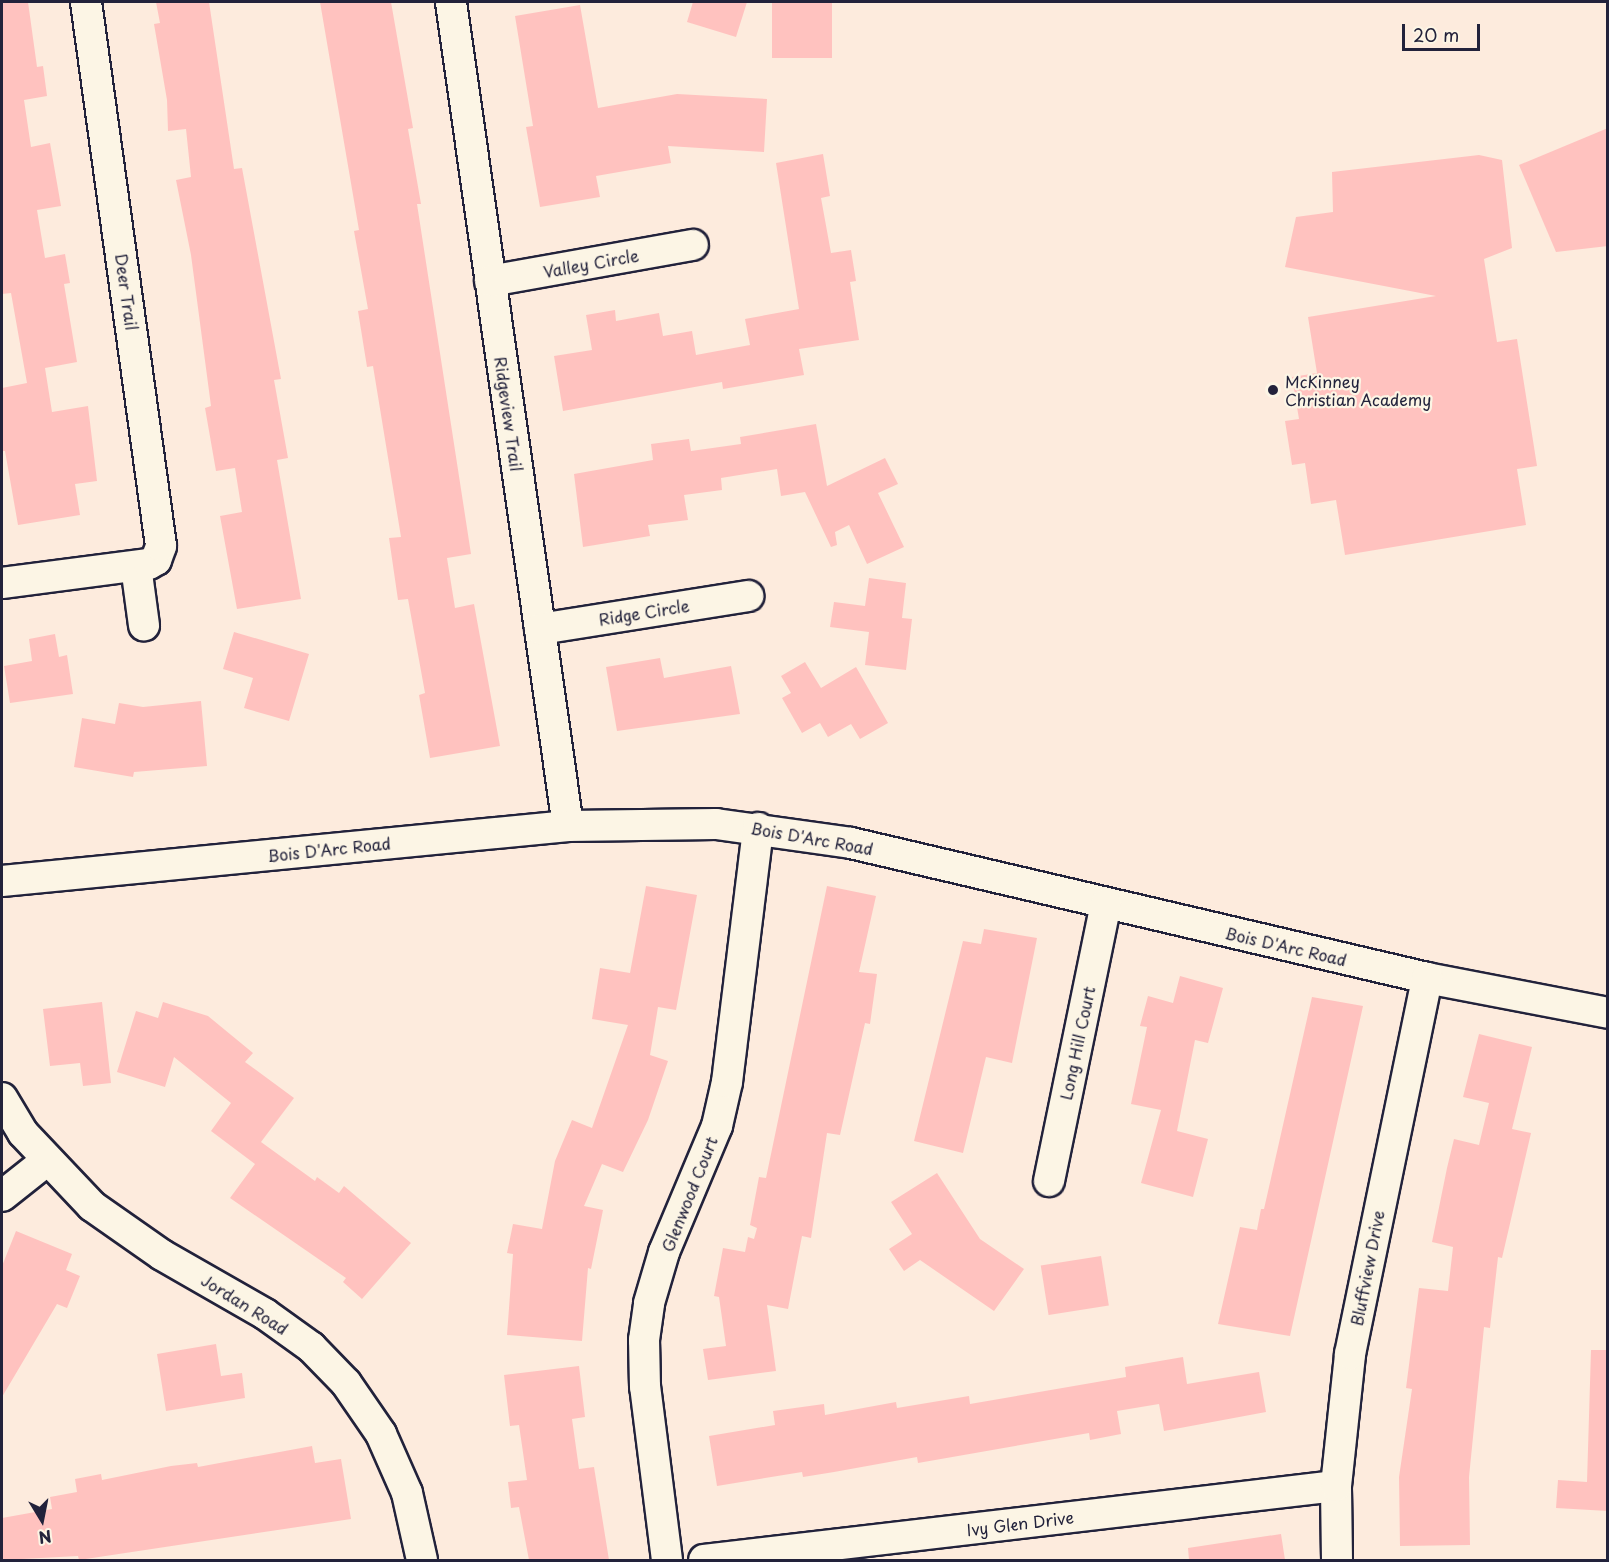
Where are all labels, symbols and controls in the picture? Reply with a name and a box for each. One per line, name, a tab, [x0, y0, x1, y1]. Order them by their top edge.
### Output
scale bar	[1405, 12, 1483, 50]
text: 20 m	[1413, 21, 1459, 48]
street label: Valley Circle	[542, 245, 640, 281]
street label: Deer Trail	[112, 252, 142, 332]
street label: Ridgeview Trail	[491, 355, 527, 473]
place label: McKinney Christian Academy	[1285, 371, 1432, 409]
marker: McKinney Christian Academy	[1266, 383, 1280, 397]
street label: Ridge Circle	[596, 595, 692, 629]
street label: Bois D'Arc Road	[749, 818, 875, 858]
street label: Bois D'Arc Road	[266, 833, 392, 865]
street label: Bois D'Arc Road	[1223, 923, 1349, 969]
street label: Long Hill Court	[1056, 984, 1098, 1102]
street label: Glenwood Court	[657, 1133, 721, 1255]
street label: Bluffview Drive	[1346, 1209, 1388, 1327]
street label: Jordan Road	[199, 1270, 291, 1338]
north arrow	[12, 1490, 72, 1550]
street label: Ivy Glen Drive	[964, 1507, 1076, 1539]
text: N	[37, 1525, 53, 1551]

